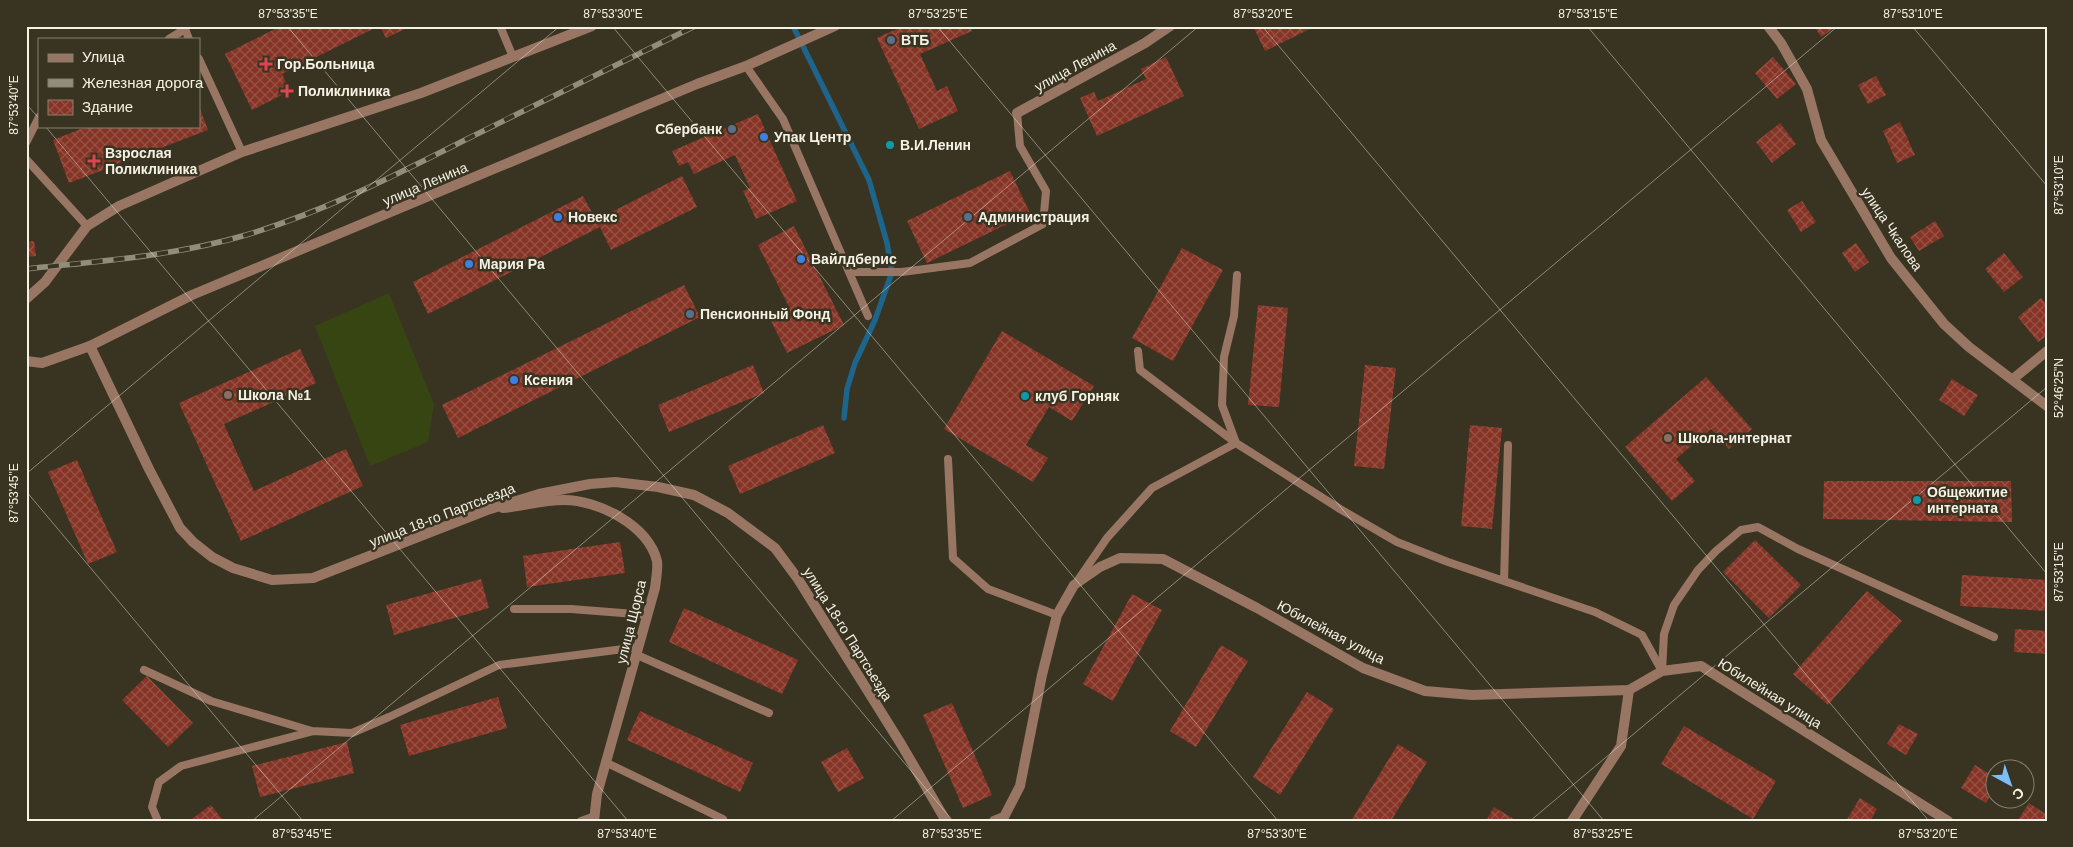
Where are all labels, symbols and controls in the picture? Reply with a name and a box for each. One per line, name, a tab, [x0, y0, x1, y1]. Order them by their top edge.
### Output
text: 87°53'35"E	[258, 7, 318, 21]
text: 87°53'30"E	[583, 7, 643, 21]
text: 87°53'25"E	[908, 7, 968, 21]
text: 87°53'20"E	[1233, 7, 1293, 21]
text: 87°53'15"E	[1558, 7, 1618, 21]
text: 87°53'10"E	[1883, 7, 1943, 21]
place label: ВТБ	[901, 32, 929, 48]
marker: ВТБ	[885, 34, 897, 46]
street label: улица Ленина	[1032, 37, 1119, 95]
legend	[38, 38, 200, 128]
text: Улица	[82, 48, 125, 65]
place label: Гор.Больница	[277, 56, 375, 72]
marker: Гор.Больница	[259, 57, 273, 71]
text: Железная дорога	[82, 74, 204, 91]
text: 87°53'40"E	[7, 75, 21, 135]
place label: Поликлиника	[298, 83, 391, 99]
marker: Поликлиника	[280, 84, 294, 98]
text: Здание	[82, 98, 133, 115]
place label: Сбербанк	[655, 121, 723, 137]
marker: Сбербанк	[726, 123, 738, 135]
place label: Упак Центр	[774, 129, 851, 145]
marker: Упак Центр	[758, 131, 770, 143]
place label: В.И.Ленин	[900, 137, 971, 153]
marker: В.И.Ленин	[884, 139, 896, 151]
place label: Взрослая Поликлиника	[105, 145, 198, 177]
marker: Взрослая Поликлиника	[87, 154, 101, 168]
text: 87°53'10"E	[2052, 155, 2066, 215]
street label: улица Ленина	[380, 159, 470, 209]
street label: улица Чкалова	[1858, 184, 1926, 274]
place label: Новекс	[568, 209, 618, 225]
place label: Администрация	[978, 209, 1089, 225]
marker: Новекс	[552, 211, 564, 223]
marker: Администрация	[962, 211, 974, 223]
place label: Вайлдберис	[811, 251, 897, 267]
marker: Вайлдберис	[795, 253, 807, 265]
place label: Мария Ра	[479, 256, 545, 272]
marker: Мария Ра	[463, 258, 475, 270]
place label: Пенсионный Фонд	[700, 306, 831, 322]
marker: Пенсионный Фонд	[684, 308, 696, 320]
text: 52°46'25"N	[2052, 358, 2066, 418]
place label: Ксения	[524, 372, 573, 388]
marker: Ксения	[508, 374, 520, 386]
place label: Школа №1	[238, 387, 311, 403]
place label: клуб Горняк	[1035, 388, 1120, 404]
marker: Школа №1	[222, 389, 234, 401]
marker: клуб Горняк	[1019, 390, 1031, 402]
place label: Школа-интернат	[1678, 430, 1792, 446]
marker: Школа-интернат	[1662, 432, 1674, 444]
text: 87°53'45"E	[7, 463, 21, 523]
street label: улица 18-го Партсьезда	[367, 480, 517, 550]
place label: Общежитие интерната	[1927, 484, 2008, 516]
marker: Общежитие интерната	[1911, 494, 1923, 506]
text: 87°53'15"E	[2052, 542, 2066, 602]
street label: улица 18-го Партсьезда	[800, 564, 896, 704]
street label: улица Щорса	[613, 578, 649, 666]
street label: Юбилейная улица	[1275, 597, 1388, 667]
street label: Юбилейная улица	[1715, 655, 1825, 731]
north arrow	[1986, 760, 2036, 810]
text: С	[2009, 785, 2027, 803]
text: 87°53'45"E	[272, 827, 332, 841]
text: 87°53'40"E	[597, 827, 657, 841]
text: 87°53'35"E	[922, 827, 982, 841]
text: 87°53'30"E	[1247, 827, 1307, 841]
text: 87°53'25"E	[1573, 827, 1633, 841]
text: 87°53'20"E	[1898, 827, 1958, 841]

